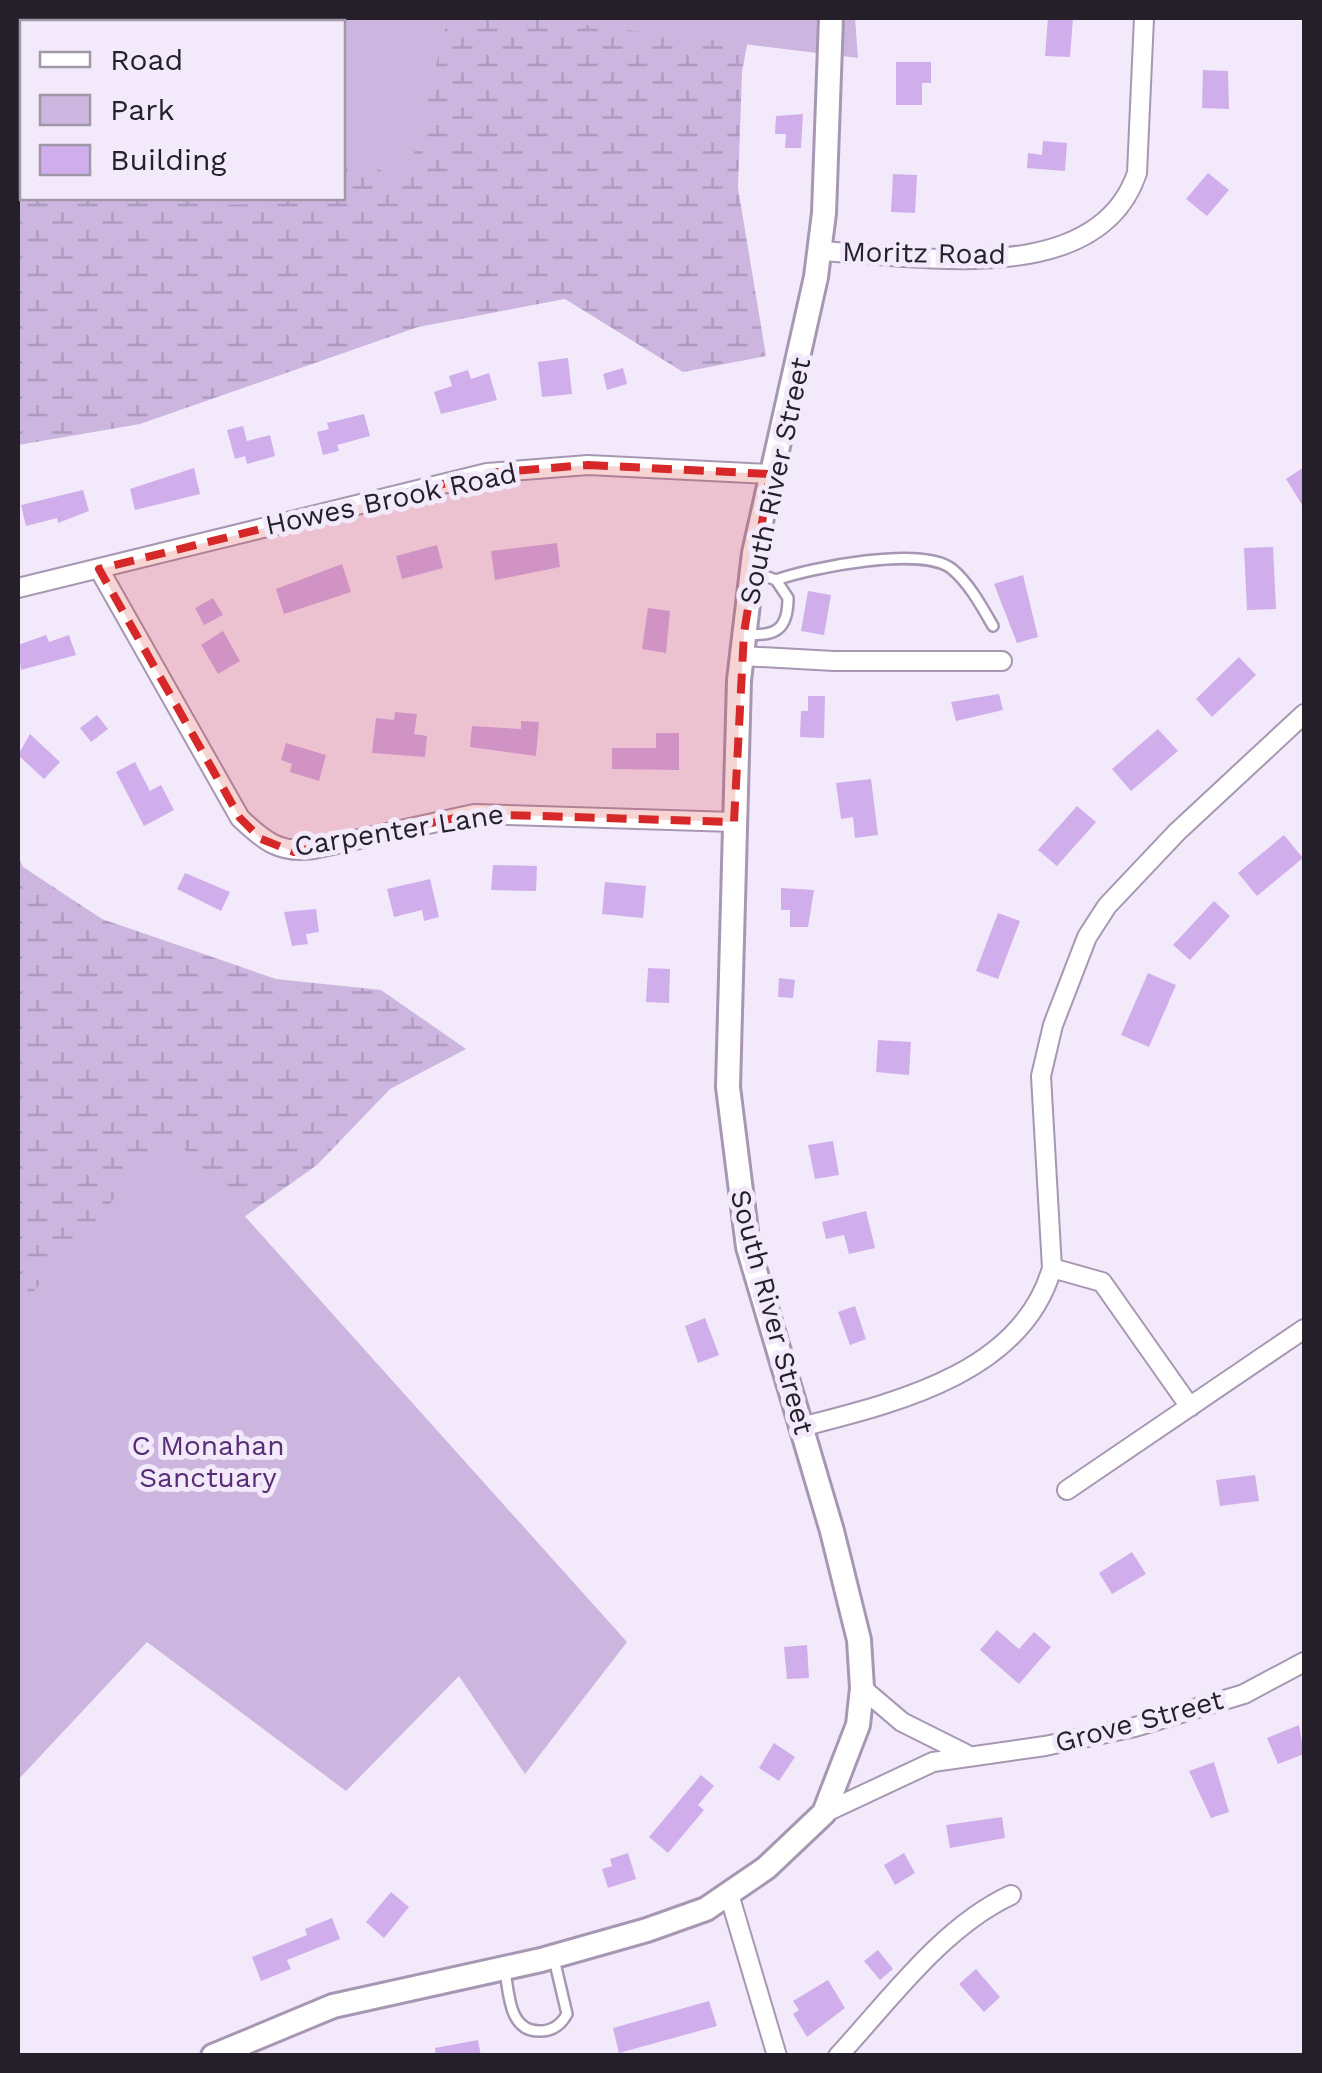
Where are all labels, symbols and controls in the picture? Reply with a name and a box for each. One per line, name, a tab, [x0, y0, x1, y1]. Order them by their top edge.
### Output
legend	[20, 20, 345, 200]
text: Road	[110, 42, 183, 77]
text: Park	[110, 92, 175, 127]
text: Building	[110, 142, 227, 177]
street label: Moritz Road	[842, 235, 1006, 271]
street label: South River Street	[733, 354, 817, 608]
street label: Howes Brook Road	[262, 456, 520, 542]
street label: Carpenter Lane	[292, 797, 506, 863]
street label: South River Street	[723, 1186, 821, 1438]
park label: C Monahan Sanctuary	[132, 1429, 284, 1494]
street label: Grove Street	[1051, 1683, 1227, 1759]

